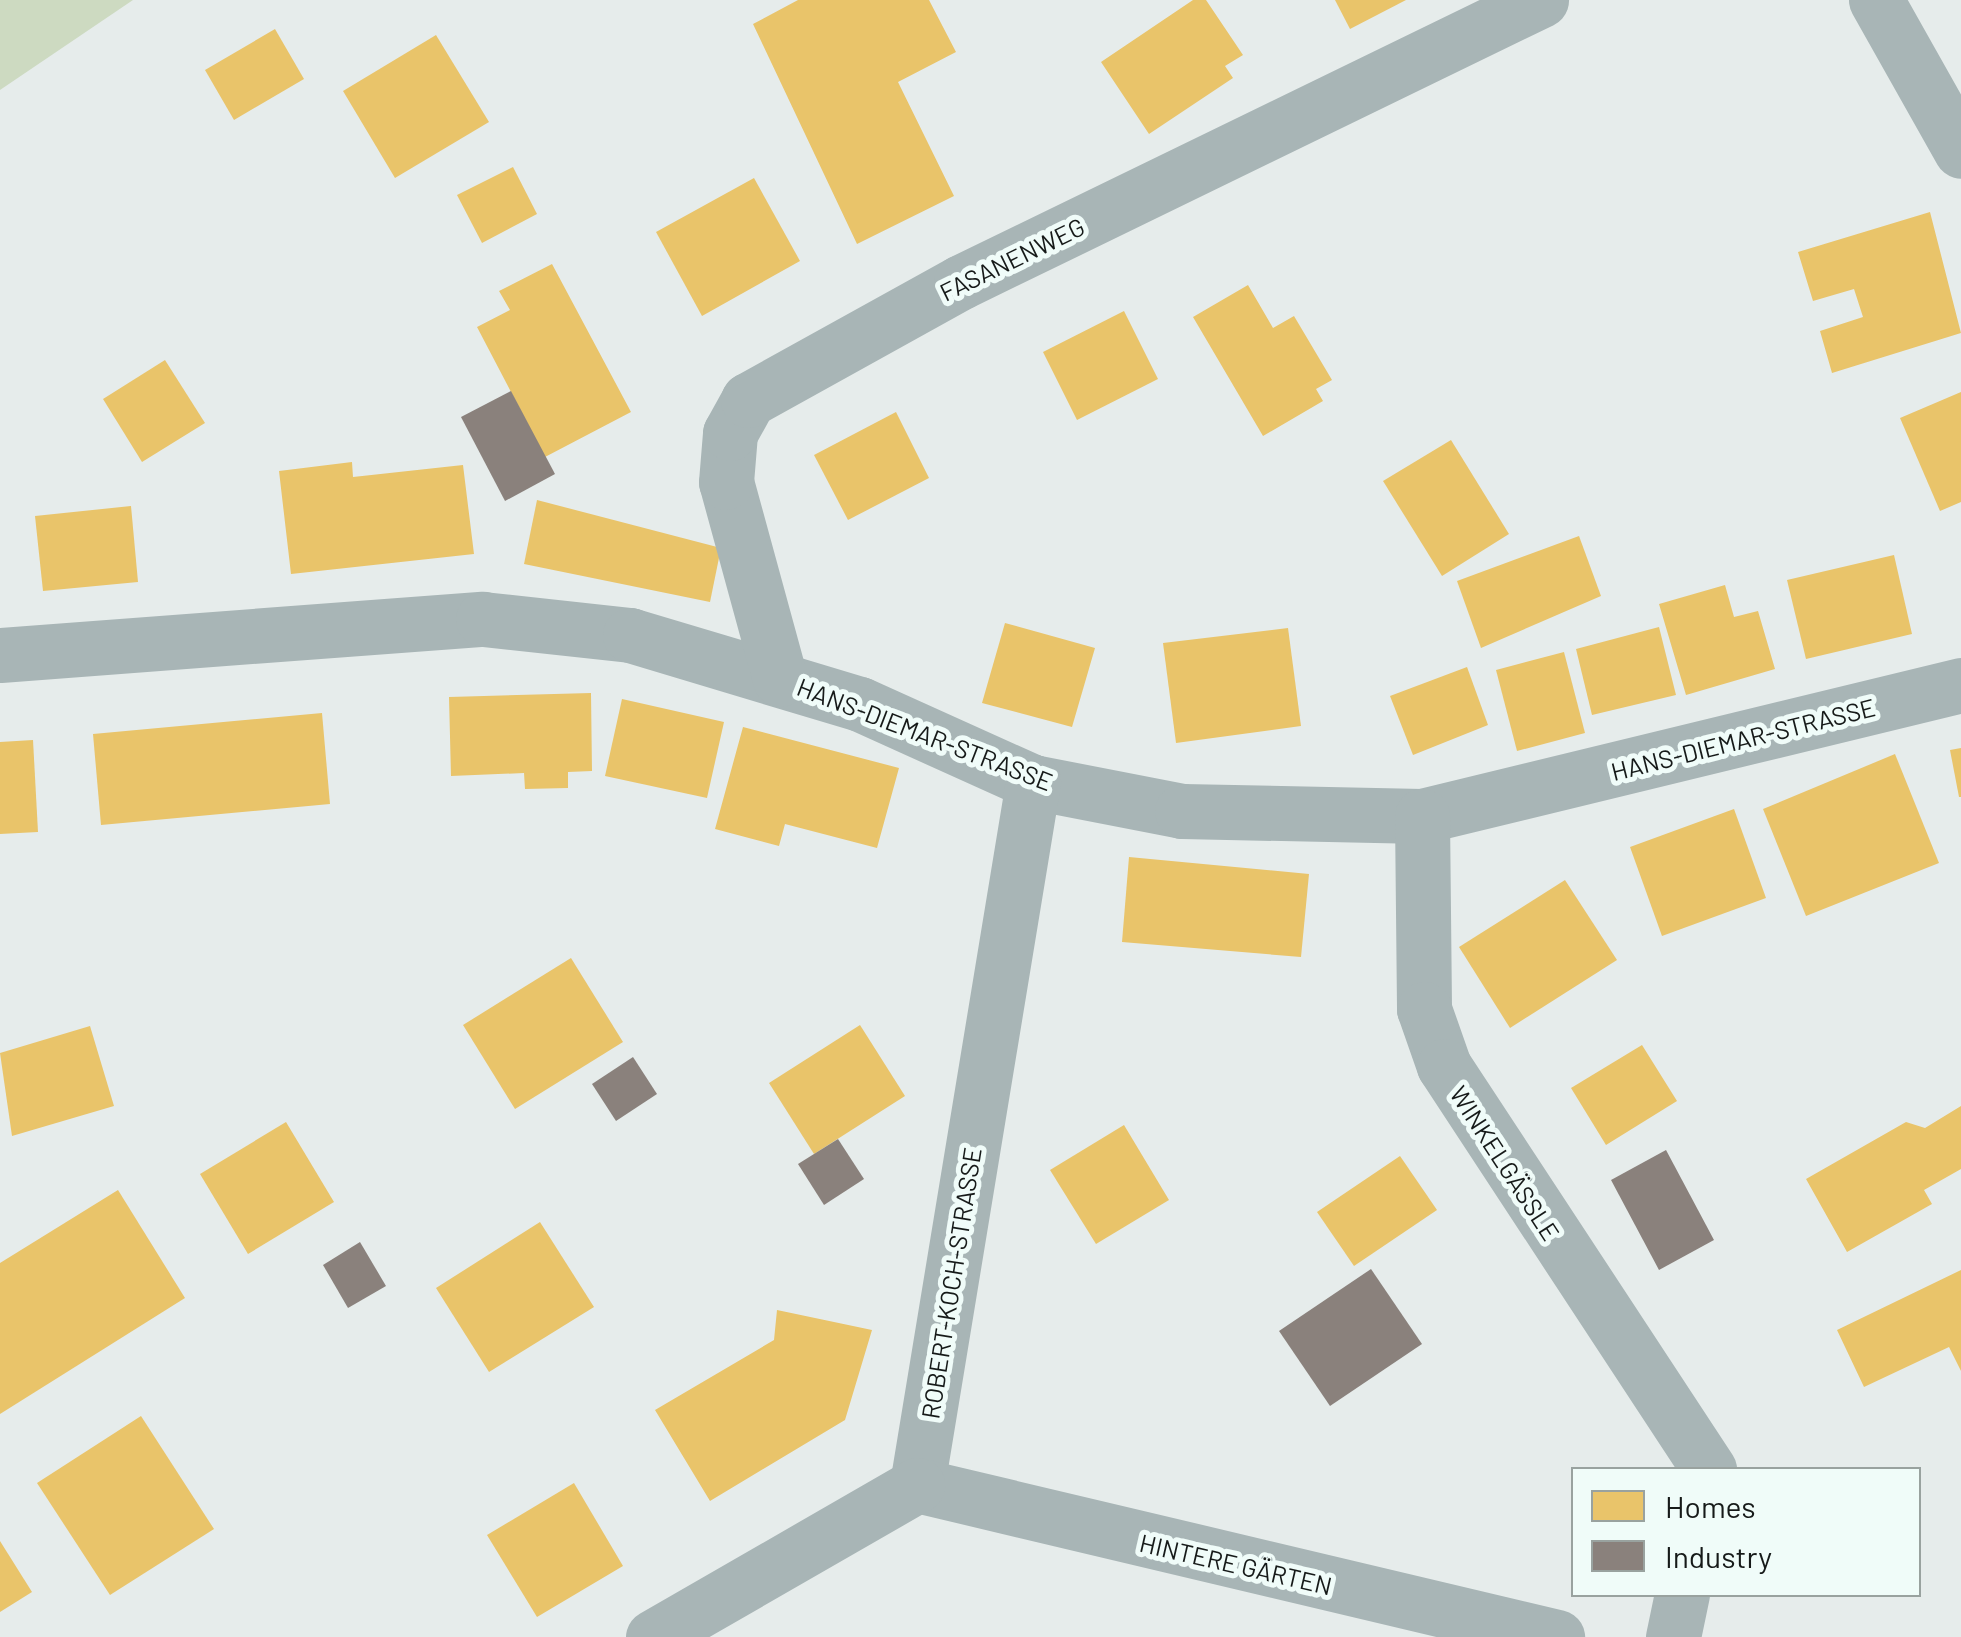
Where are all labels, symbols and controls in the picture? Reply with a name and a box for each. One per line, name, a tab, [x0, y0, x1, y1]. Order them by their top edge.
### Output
street label: FASANENWEG	[935, 211, 1089, 307]
street label: HANS-DIEMAR-STRASSE	[793, 671, 1057, 797]
street label: HANS-DIEMAR-STRASSE	[1608, 692, 1878, 786]
street label: WINKELGÄSSLE	[1444, 1080, 1566, 1246]
street label: ROBERT-KOCH-STRASSE	[915, 1145, 987, 1421]
legend	[1571, 1467, 1921, 1597]
text: Homes	[1665, 1488, 1756, 1524]
street label: HINTERE GÄRTEN	[1137, 1527, 1335, 1601]
text: Industry	[1665, 1538, 1772, 1574]

